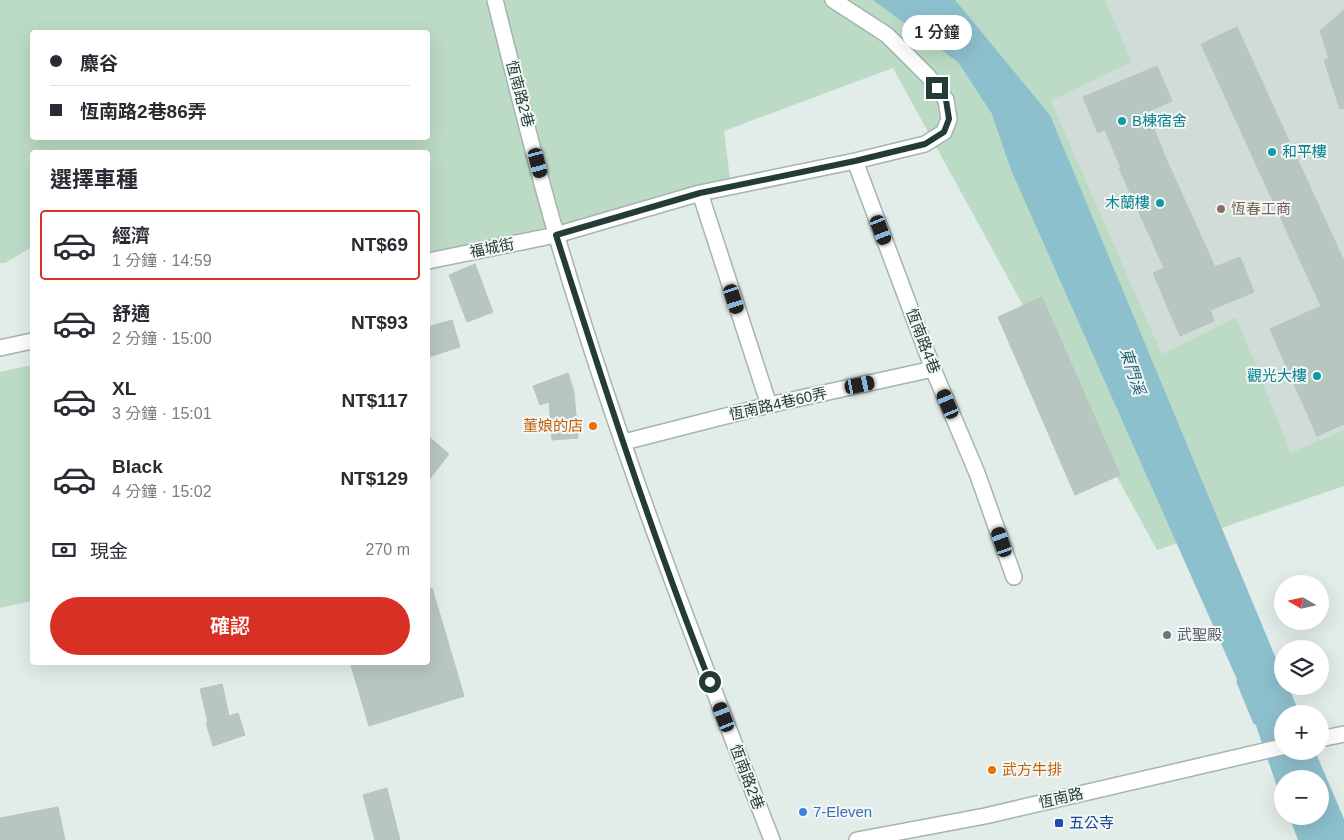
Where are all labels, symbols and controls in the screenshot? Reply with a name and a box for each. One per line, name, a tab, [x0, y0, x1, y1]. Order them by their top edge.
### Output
callout: 1 分鐘	[902, 16, 972, 51]
text: 1 分鐘	[914, 24, 960, 41]
text: 麋谷	[80, 53, 118, 74]
street label: 恆南路2巷	[503, 59, 538, 129]
route end	[926, 77, 948, 99]
text: 恆南路2巷86弄	[80, 101, 207, 122]
place label: B棟宿舍	[1132, 112, 1187, 129]
marker: B棟宿舍	[1116, 115, 1128, 127]
place label: 和平樓	[1282, 143, 1327, 160]
marker: 和平樓	[1266, 146, 1278, 158]
car	[526, 147, 549, 179]
text: 選擇車種	[50, 167, 138, 192]
place label: 木蘭樓	[1105, 194, 1150, 211]
marker: 木蘭樓	[1154, 197, 1166, 209]
place label: 恆春工商	[1231, 200, 1291, 217]
marker: 恆春工商	[1215, 203, 1227, 215]
car	[868, 213, 893, 247]
icon: car	[52, 223, 97, 268]
text: 經濟	[112, 225, 150, 246]
text: NT$69	[351, 234, 408, 255]
street label: 福城街	[468, 235, 516, 260]
text: 1 分鐘 · 14:59	[112, 252, 212, 269]
car	[722, 282, 745, 316]
icon: car	[52, 301, 97, 346]
text: 舒適	[112, 303, 150, 324]
street label: 恆南路4巷	[903, 306, 944, 376]
text: NT$93	[351, 312, 408, 333]
text: 2 分鐘 · 15:00	[112, 330, 212, 347]
water label: 東門溪	[1117, 346, 1149, 399]
place label: 觀光大樓	[1247, 367, 1307, 384]
marker: 觀光大樓	[1311, 370, 1323, 382]
car	[843, 375, 876, 395]
text: XL	[112, 378, 136, 399]
icon: car	[52, 379, 97, 424]
street label: 恆南路4巷60弄	[727, 384, 829, 423]
car	[935, 387, 960, 421]
text: NT$117	[341, 390, 408, 411]
text: 3 分鐘 · 15:01	[112, 405, 212, 422]
place label: 董娘的店	[523, 417, 583, 434]
marker: 董娘的店	[587, 420, 599, 432]
text: Black	[112, 456, 163, 477]
icon: car	[52, 457, 97, 502]
text: NT$129	[340, 468, 408, 489]
text: 4 分鐘 · 15:02	[112, 483, 212, 500]
car	[990, 525, 1013, 559]
icon: cash	[50, 536, 78, 564]
text: 現金	[90, 541, 128, 562]
text: 270 m	[366, 541, 410, 558]
north arrow	[1274, 575, 1329, 630]
map controls	[1274, 575, 1329, 825]
button: 確認	[50, 597, 410, 655]
place label: 武聖殿	[1177, 626, 1222, 643]
marker: 武聖殿	[1161, 629, 1173, 641]
button: layers	[1274, 640, 1329, 695]
route start	[699, 671, 721, 693]
car	[711, 700, 736, 734]
button: +	[1274, 705, 1329, 760]
street label: 恆南路2巷	[727, 742, 768, 812]
place label: 武方牛排	[1002, 761, 1062, 778]
marker: 武方牛排	[986, 764, 998, 776]
button: −	[1274, 770, 1329, 825]
street label: 恆南路	[1037, 784, 1085, 811]
place label: 7-Eleven	[813, 803, 872, 820]
marker: 7-Eleven	[797, 806, 809, 818]
place label: 五公寺	[1069, 814, 1114, 831]
marker: 五公寺	[1053, 817, 1065, 829]

